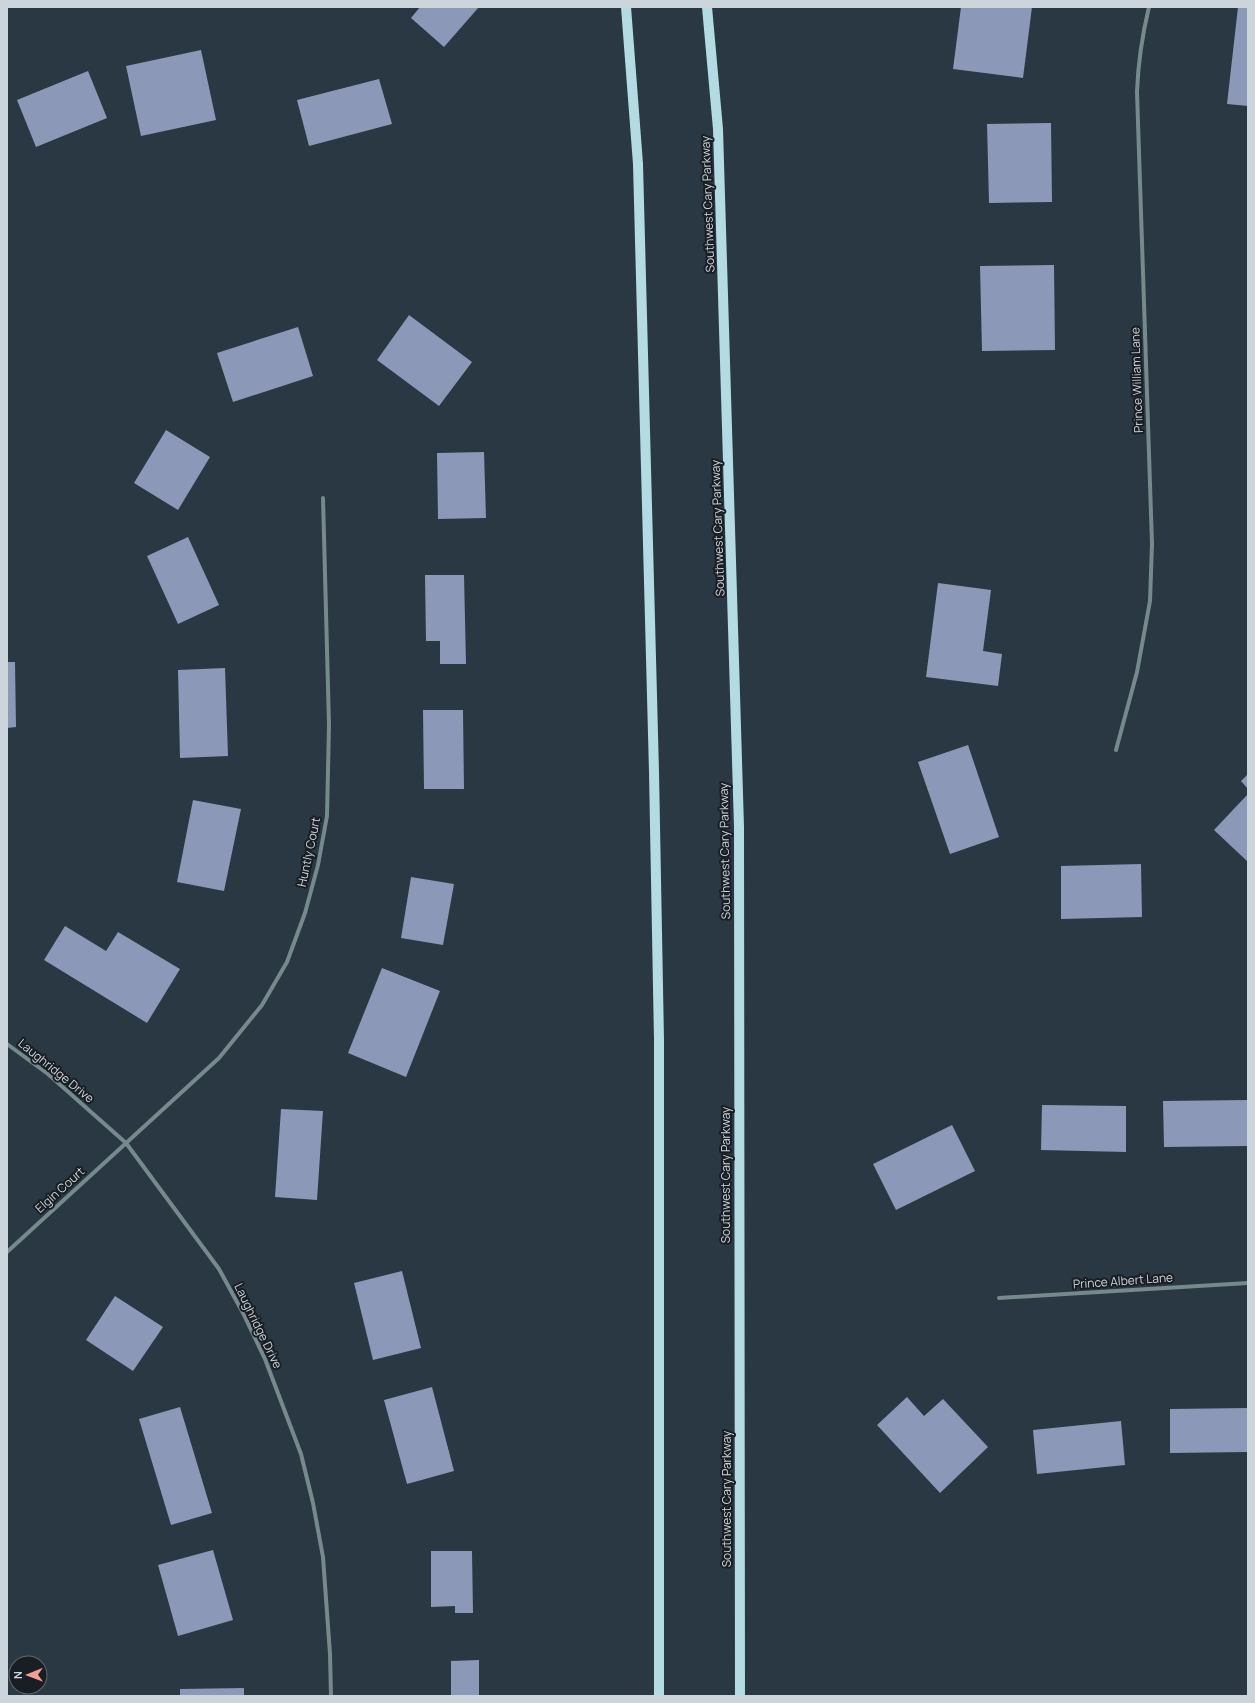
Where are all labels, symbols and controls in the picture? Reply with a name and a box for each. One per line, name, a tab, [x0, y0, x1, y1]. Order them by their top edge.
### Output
street label: Southwest Cary Parkway	[697, 135, 718, 273]
street label: Prince William Lane	[1126, 327, 1147, 433]
street label: Southwest Cary Parkway	[707, 459, 728, 597]
street label: Southwest Cary Parkway	[715, 782, 734, 919]
street label: Huntly Court	[293, 815, 324, 888]
street label: Laughridge Drive	[15, 1035, 98, 1106]
street label: Southwest Cary Parkway	[717, 1106, 734, 1243]
street label: Elgin Court	[31, 1163, 88, 1216]
street label: Prince Albert Lane	[1072, 1269, 1174, 1292]
street label: Laughridge Drive	[230, 1280, 286, 1371]
street label: Southwest Cary Parkway	[718, 1430, 735, 1567]
north arrow	[8, 1655, 48, 1695]
text: N	[10, 1671, 25, 1679]

